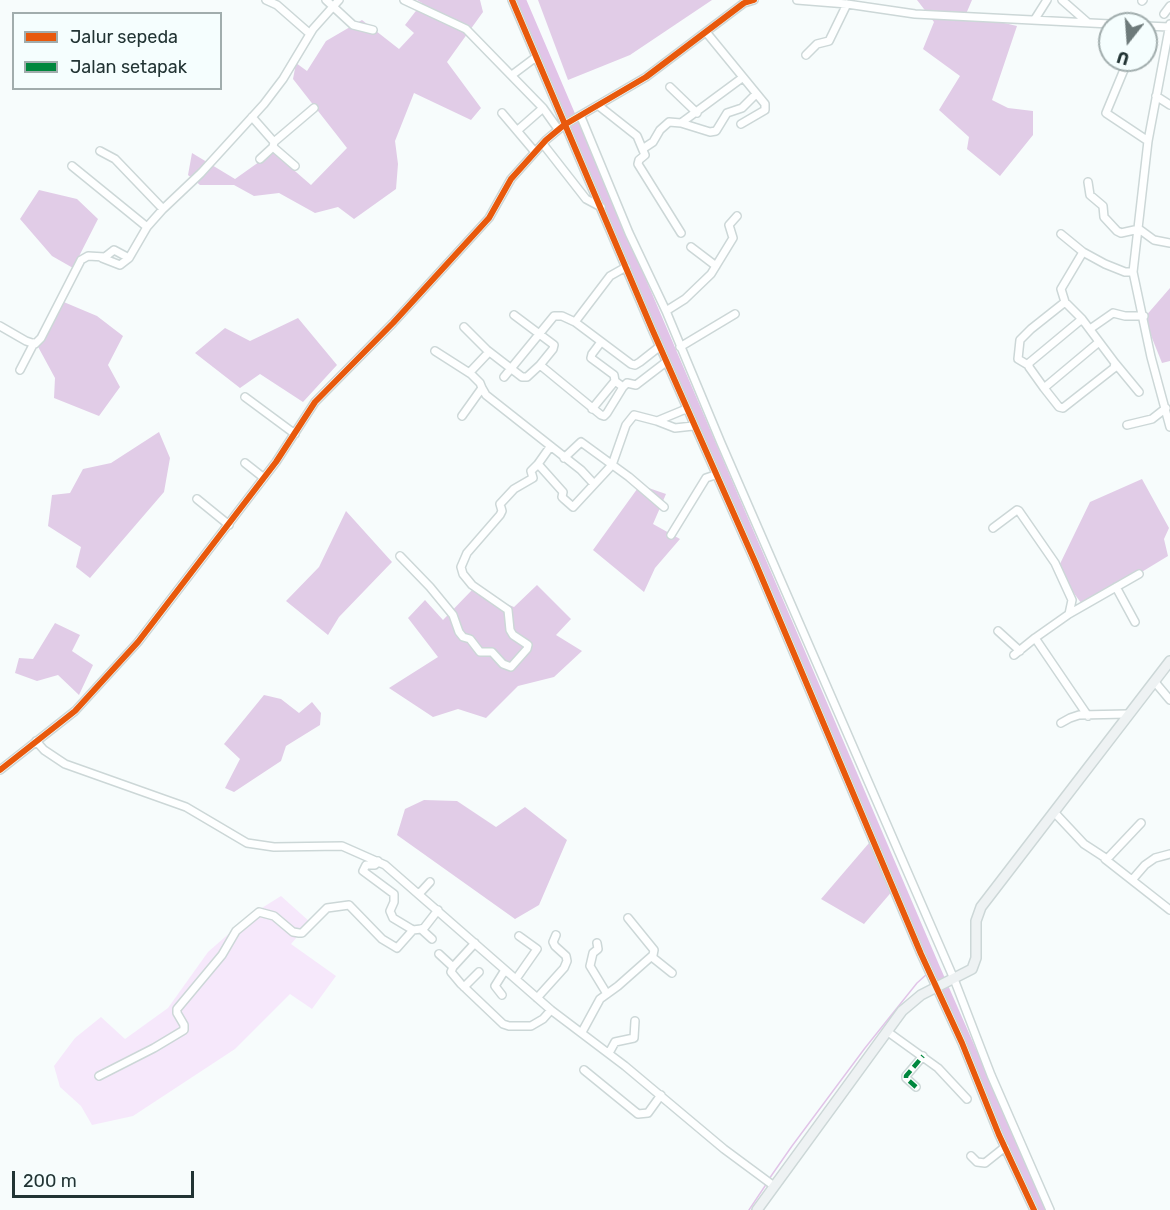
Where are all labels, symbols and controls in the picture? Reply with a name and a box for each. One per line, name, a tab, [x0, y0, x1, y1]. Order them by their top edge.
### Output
legend	[12, 12, 222, 90]
north arrow	[1098, 12, 1158, 72]
text: Jalur sepeda	[70, 26, 178, 48]
text: U	[1115, 47, 1132, 69]
text: Jalan setapak	[70, 56, 187, 78]
scale bar	[15, 1159, 196, 1197]
text: 200 m	[23, 1170, 77, 1192]

